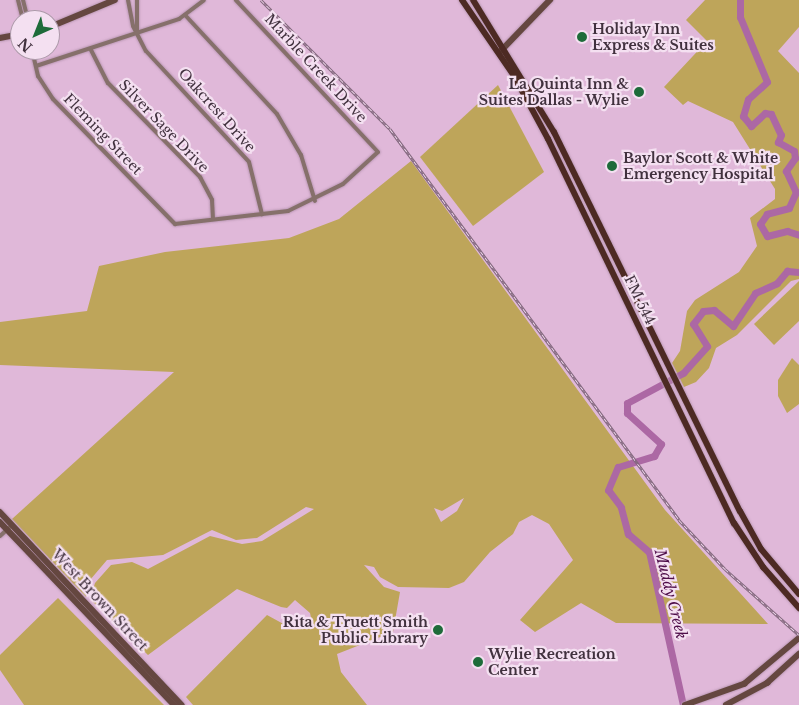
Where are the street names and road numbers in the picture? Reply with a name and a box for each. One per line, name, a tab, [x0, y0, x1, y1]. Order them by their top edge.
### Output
street label: Marble Creek Drive	[261, 10, 371, 126]
street label: Oakcrest Drive	[175, 65, 259, 155]
street label: Silver Sage Drive	[115, 76, 213, 176]
street label: Fleming Street	[60, 90, 146, 178]
street label: FM 544	[621, 273, 659, 327]
street label: West Brown Street	[49, 546, 151, 654]

